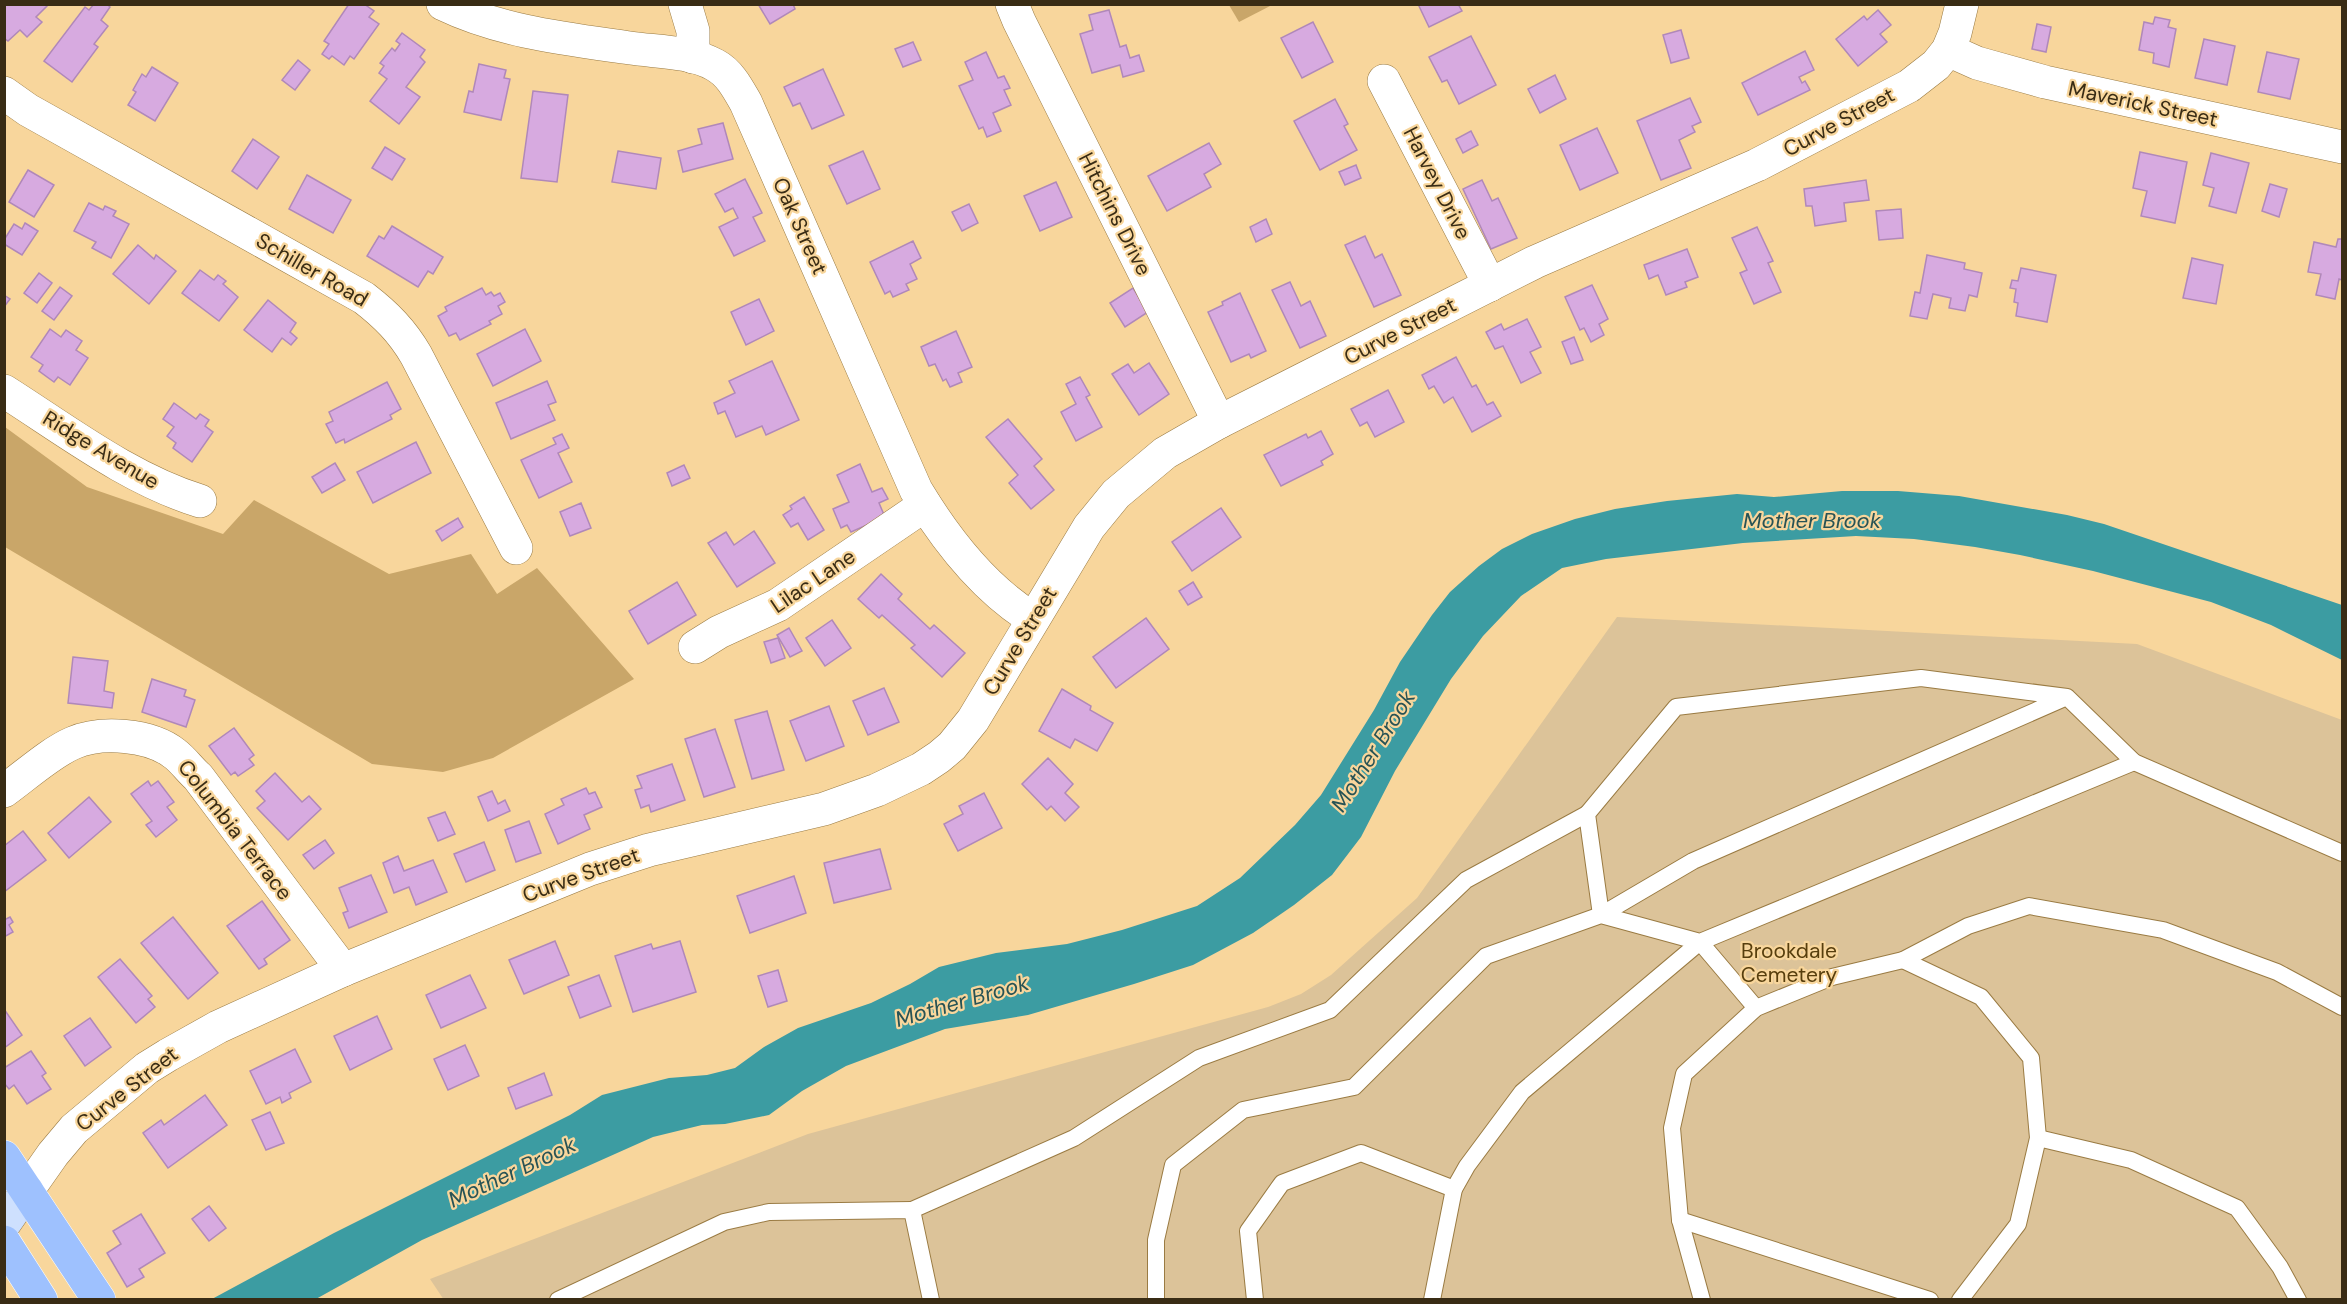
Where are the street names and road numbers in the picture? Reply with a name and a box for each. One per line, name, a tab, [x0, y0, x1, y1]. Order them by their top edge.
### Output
street label: Maverick Street	[2066, 75, 2220, 133]
street label: Curve Street	[1778, 81, 1900, 163]
street label: Harvey Drive	[1397, 122, 1477, 244]
street label: Hitchins Drive	[1072, 148, 1158, 280]
street label: Oak Street	[766, 173, 834, 279]
street label: Schiller Road	[251, 227, 373, 313]
street label: Curve Street	[1339, 291, 1461, 371]
street label: Ridge Avenue	[38, 404, 164, 496]
street label: Lilac Lane	[765, 542, 861, 620]
street label: Curve Street	[976, 581, 1064, 701]
street label: Columbia Terrace	[171, 754, 299, 906]
street label: Curve Street	[519, 841, 643, 909]
street label: Curve Street	[70, 1040, 184, 1138]

